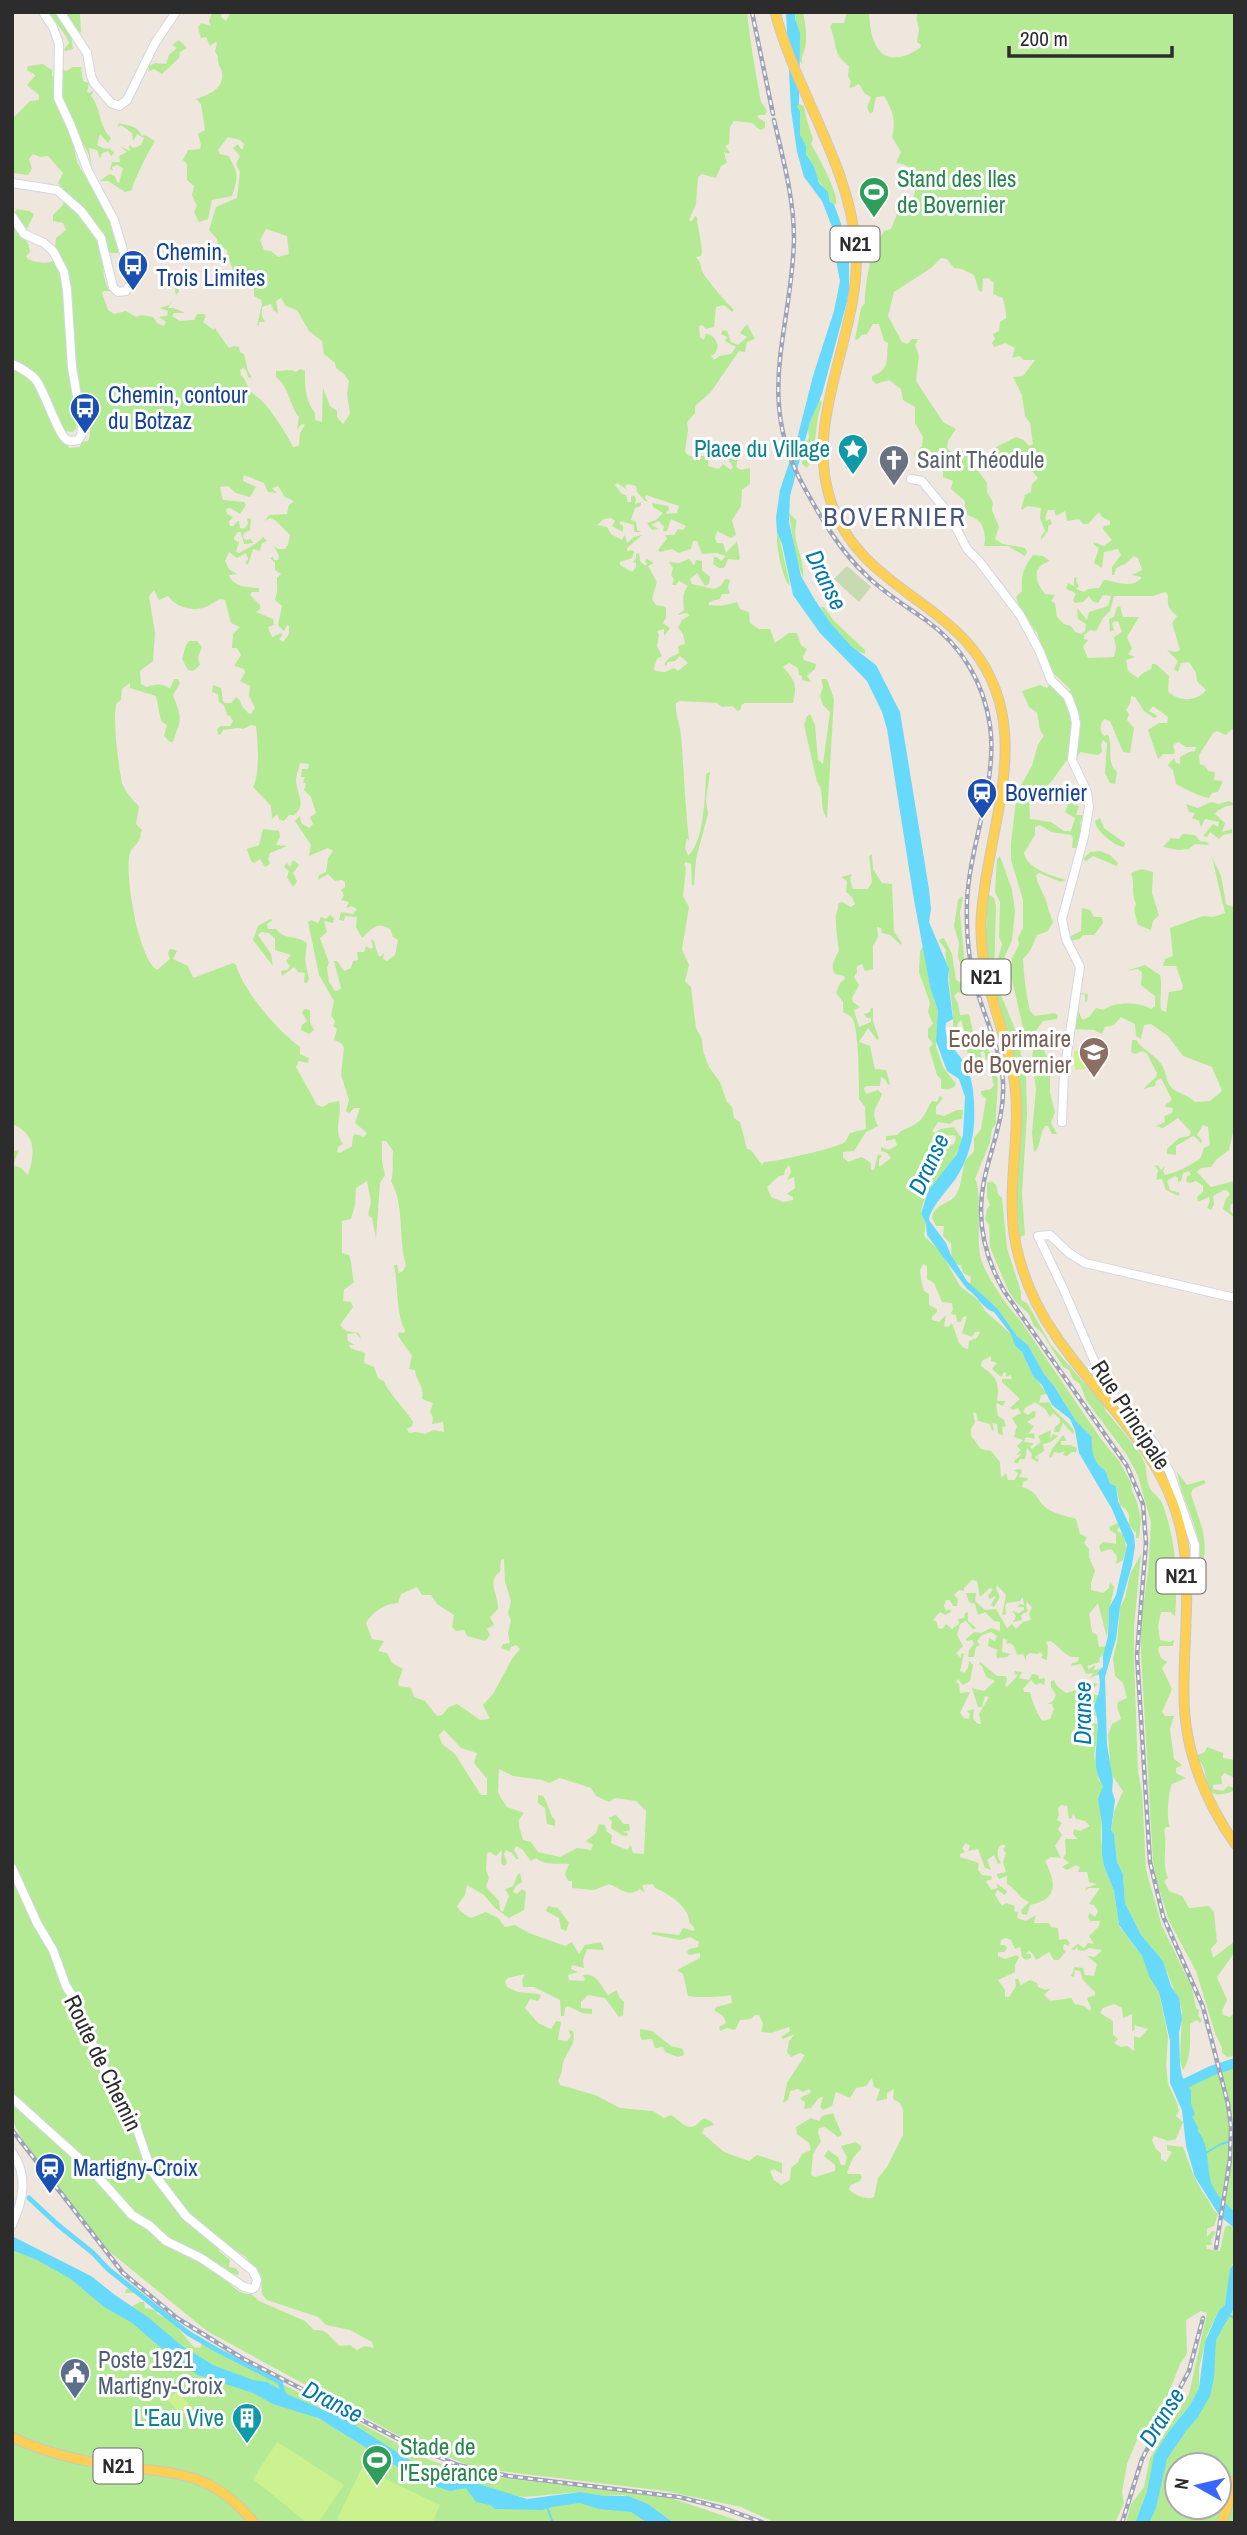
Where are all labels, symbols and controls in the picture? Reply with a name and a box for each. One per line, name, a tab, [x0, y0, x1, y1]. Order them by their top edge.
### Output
scale bar	[1009, 14, 1172, 58]
text: 200 m	[1020, 24, 1068, 53]
place label: Stand des Iles de Bovernier	[897, 163, 1017, 220]
sports icon: Stand des Iles de Bovernier	[857, 175, 891, 219]
road number: N21	[830, 226, 880, 262]
place label: Chemin, Trois Limites	[156, 236, 265, 293]
bus stop icon: Chemin, Trois Limites	[116, 248, 150, 292]
place label: Chemin, contour du Botzaz	[108, 379, 248, 436]
bus stop icon: Chemin, contour du Botzaz	[68, 391, 102, 435]
place icon: Place du Village	[836, 432, 870, 476]
place label: Place du Village	[694, 433, 830, 464]
church icon: Saint Théodule	[877, 443, 911, 487]
place label: Saint Théodule	[917, 444, 1045, 475]
district label: BOVERNIER	[823, 499, 967, 534]
water label: Dranse	[799, 544, 855, 615]
station icon: Bovernier	[965, 776, 999, 820]
place label: Bovernier	[1005, 777, 1087, 808]
road number: N21	[962, 960, 1010, 995]
place label: Ecole primaire de Bovernier	[948, 1023, 1072, 1080]
school or university icon: Ecole primaire de Bovernier	[1077, 1035, 1111, 1079]
water label: Dranse	[900, 1128, 956, 1199]
street label: Rue Principale	[1084, 1354, 1178, 1475]
road number: N21	[1156, 1558, 1206, 1594]
water label: Dranse	[1066, 1681, 1098, 1745]
street label: Route de Chemin	[57, 1990, 150, 2136]
station icon: Martigny-Croix	[33, 2151, 67, 2195]
place label: Martigny-Croix	[73, 2152, 198, 2183]
place label: Poste 1921 Martigny-Croix	[98, 2344, 223, 2401]
public building icon: Poste 1921 Martigny-Croix	[58, 2356, 92, 2400]
water label: Dranse	[298, 2372, 369, 2430]
water label: Dranse	[1131, 2381, 1192, 2452]
building icon: L'Eau Vive	[230, 2401, 264, 2445]
place label: L'Eau Vive	[134, 2402, 224, 2433]
place label: Stade de l'Espérance	[400, 2431, 498, 2488]
sports icon: Stade de l'Espérance	[360, 2443, 394, 2487]
road number: N21	[94, 2448, 142, 2484]
north arrow	[1163, 2451, 1233, 2521]
text: N	[1168, 2476, 1195, 2491]

